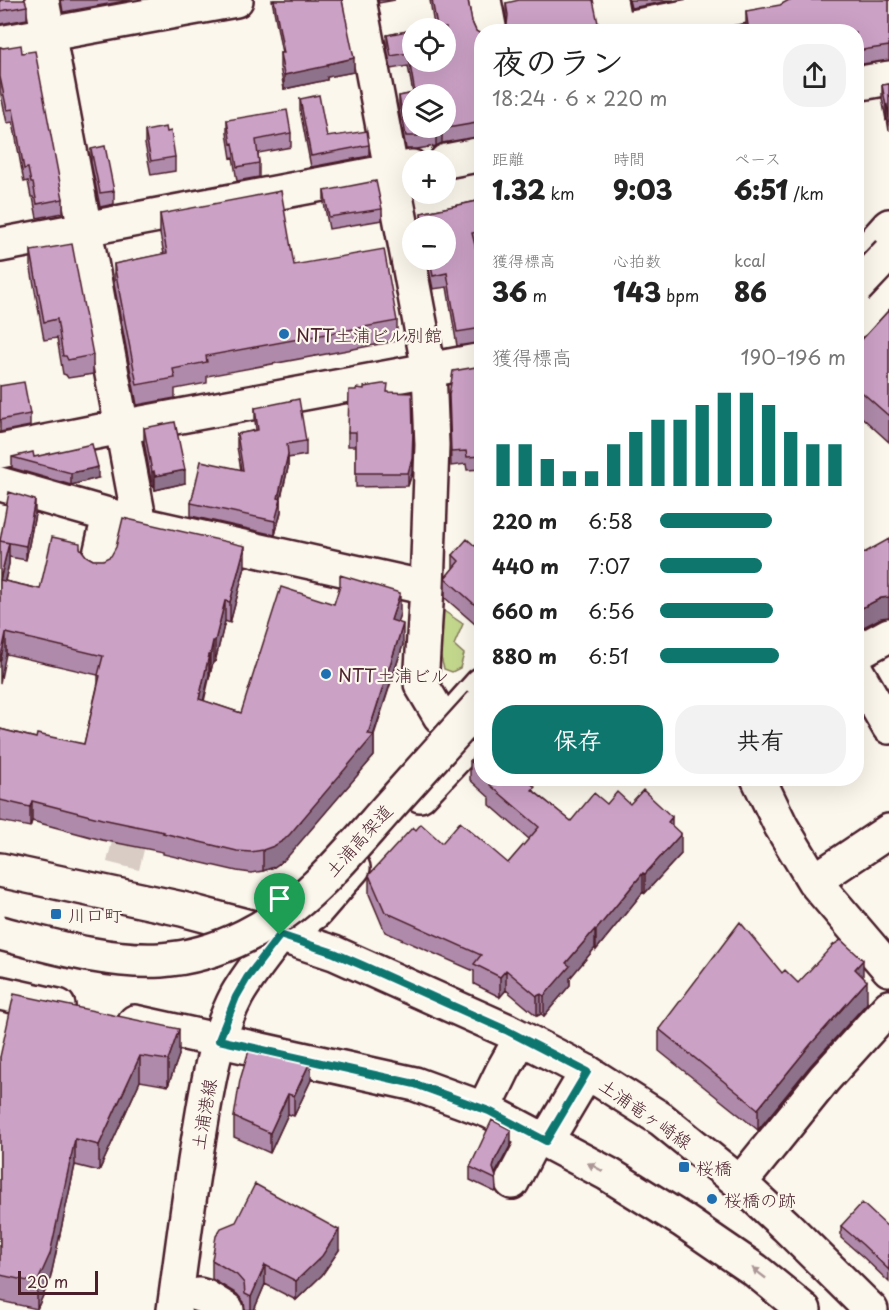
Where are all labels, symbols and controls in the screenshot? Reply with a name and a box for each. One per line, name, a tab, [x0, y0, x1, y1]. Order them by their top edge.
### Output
map controls	[402, 18, 456, 270]
button: locate	[402, 18, 456, 72]
text: 夜のラン	[492, 35, 624, 85]
button: share	[783, 44, 846, 107]
text: 18:24 · 6 × 220 m	[492, 83, 668, 113]
button: layers	[402, 84, 456, 138]
text: 距離	[492, 146, 524, 170]
text: 時間	[613, 146, 645, 170]
text: ペース	[734, 146, 781, 170]
button: +	[402, 150, 456, 204]
text: 1.32	[492, 170, 545, 209]
text: 9:03	[613, 170, 672, 209]
text: 6:51	[734, 170, 788, 209]
text: km	[545, 181, 575, 205]
text: /km	[788, 181, 824, 205]
button: −	[402, 216, 456, 270]
text: 獲得標高	[492, 248, 556, 272]
text: 心拍数	[613, 248, 661, 272]
text: kcal	[734, 248, 766, 272]
text: 36	[492, 272, 527, 311]
text: 143	[613, 272, 661, 311]
text: 86	[734, 272, 767, 311]
text: m	[527, 283, 547, 307]
text: bpm	[661, 283, 699, 307]
place label: NTT土浦ビル別館	[296, 321, 442, 348]
marker: NTT土浦ビル別館	[277, 327, 291, 341]
text: 獲得標高	[492, 342, 572, 372]
text: 190–196 m	[741, 342, 846, 372]
text: 220 m	[492, 506, 557, 536]
text: 6:58	[588, 506, 633, 536]
text: 440 m	[492, 551, 559, 581]
text: 7:07	[588, 551, 630, 581]
text: 660 m	[492, 596, 558, 626]
text: 6:56	[588, 596, 635, 626]
text: 880 m	[492, 641, 557, 671]
text: 6:51	[588, 641, 629, 671]
place label: NTT土浦ビル	[338, 661, 448, 688]
marker: NTT土浦ビル	[319, 667, 333, 681]
button: 保存	[492, 705, 663, 774]
button: 共有	[675, 705, 846, 774]
street label: 土浦高架道	[318, 798, 398, 882]
pin	[254, 873, 305, 935]
icon: arrive	[263, 882, 296, 915]
place label: 川口町	[68, 901, 122, 928]
marker: 川口町	[49, 907, 63, 921]
street label: 土浦竜ヶ崎線	[594, 1071, 698, 1155]
street label: 土浦港線	[183, 1076, 223, 1152]
place label: 桜橋	[696, 1154, 732, 1181]
marker: 桜橋	[677, 1160, 691, 1174]
one-way arrow	[586, 1162, 603, 1172]
place label: 桜橋の跡	[724, 1186, 796, 1213]
marker: 桜橋の跡	[705, 1192, 719, 1206]
scale bar	[18, 1268, 98, 1296]
one-way arrow	[751, 1268, 766, 1280]
text: 20 m	[27, 1269, 68, 1293]

